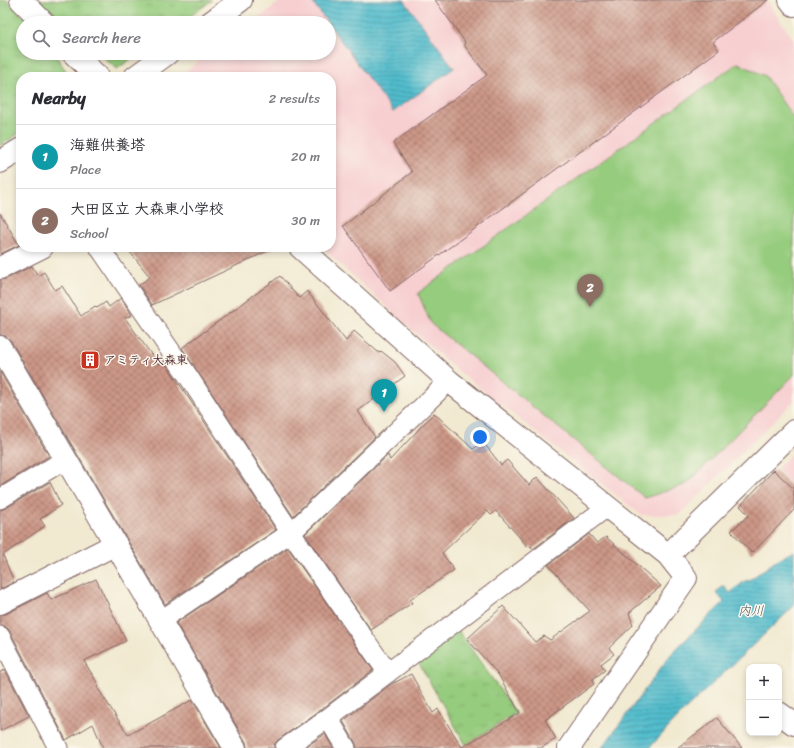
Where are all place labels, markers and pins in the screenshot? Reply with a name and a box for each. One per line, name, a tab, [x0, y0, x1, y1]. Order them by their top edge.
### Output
pin: 2	[577, 274, 603, 307]
building icon: アミティ大森東	[79, 349, 101, 371]
place label: アミティ大森東	[104, 349, 188, 371]
pin: 1	[371, 379, 397, 412]

